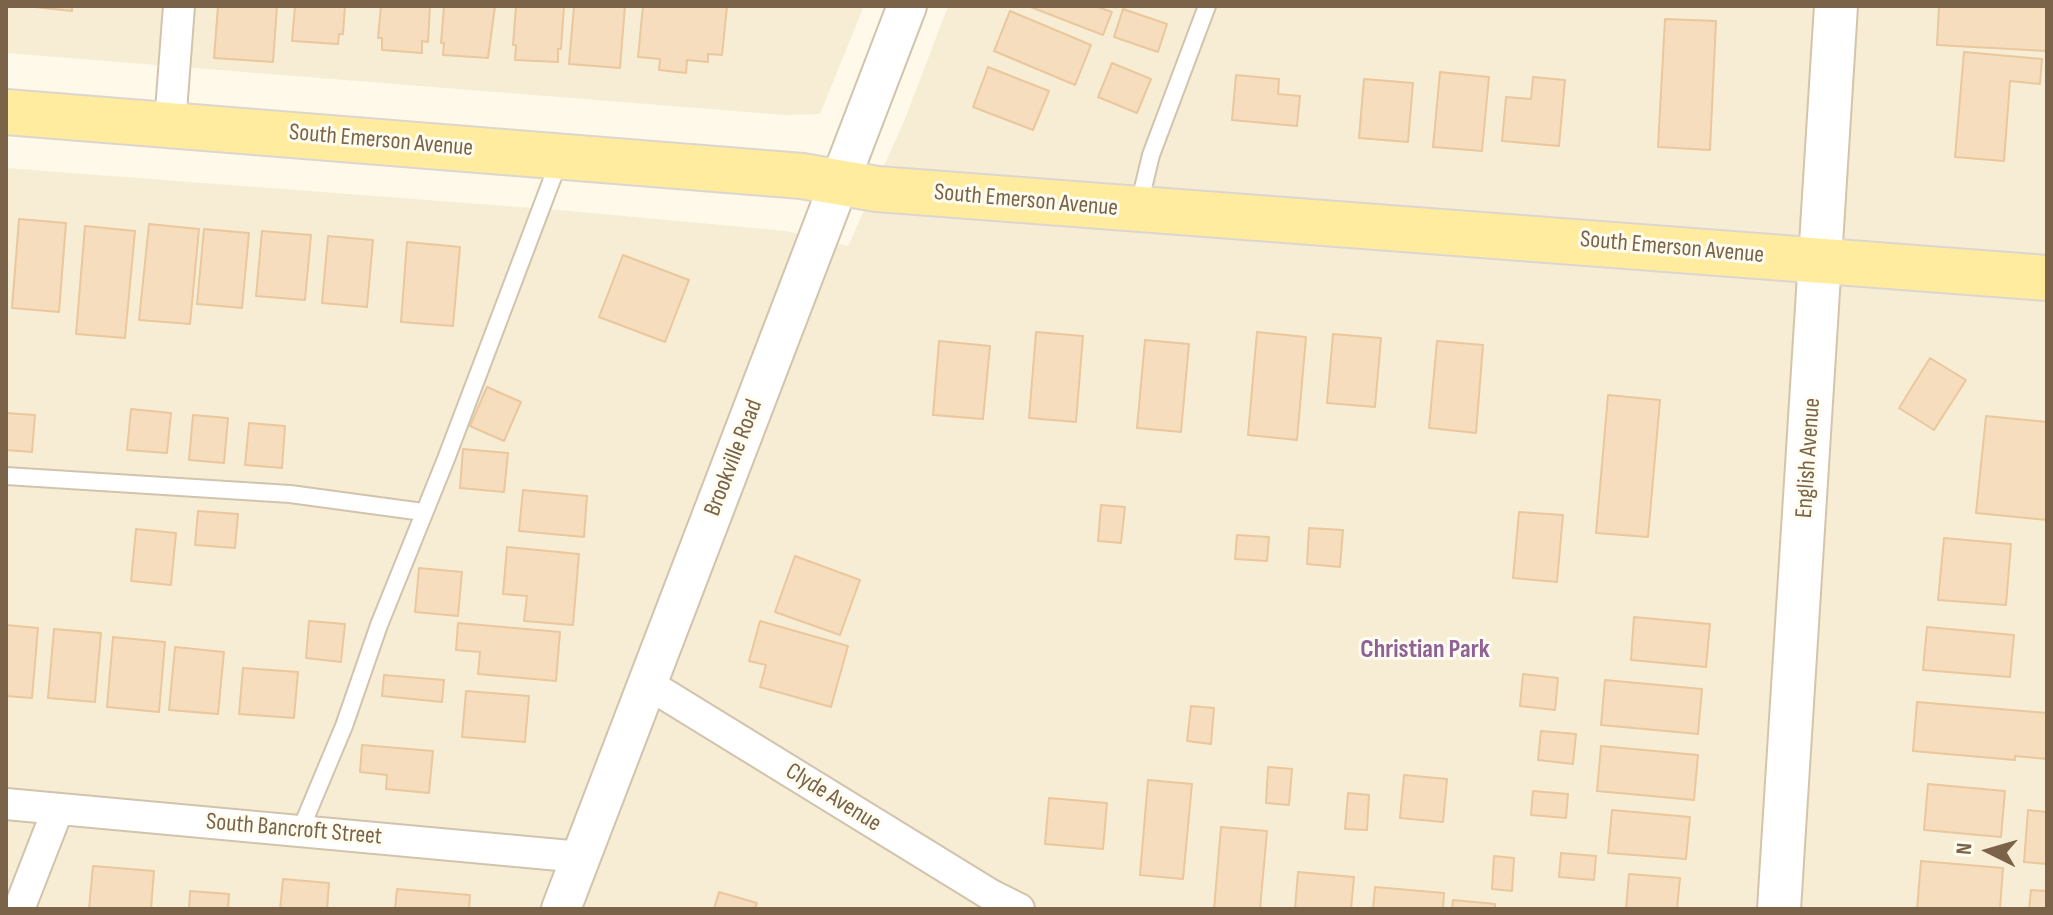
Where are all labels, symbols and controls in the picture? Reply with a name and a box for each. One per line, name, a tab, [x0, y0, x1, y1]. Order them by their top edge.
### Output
street label: South Emerson Avenue	[288, 119, 474, 163]
street label: South Emerson Avenue	[933, 179, 1119, 223]
street label: South Emerson Avenue	[1579, 226, 1765, 270]
street label: Brookville Road	[699, 396, 769, 520]
street label: English Avenue	[1790, 397, 1828, 519]
district label: Christian Park	[1360, 634, 1490, 666]
street label: Clyde Avenue	[780, 757, 886, 839]
street label: South Bancroft Street	[205, 808, 383, 852]
north arrow	[1949, 811, 2029, 891]
text: N	[1951, 842, 1979, 856]

